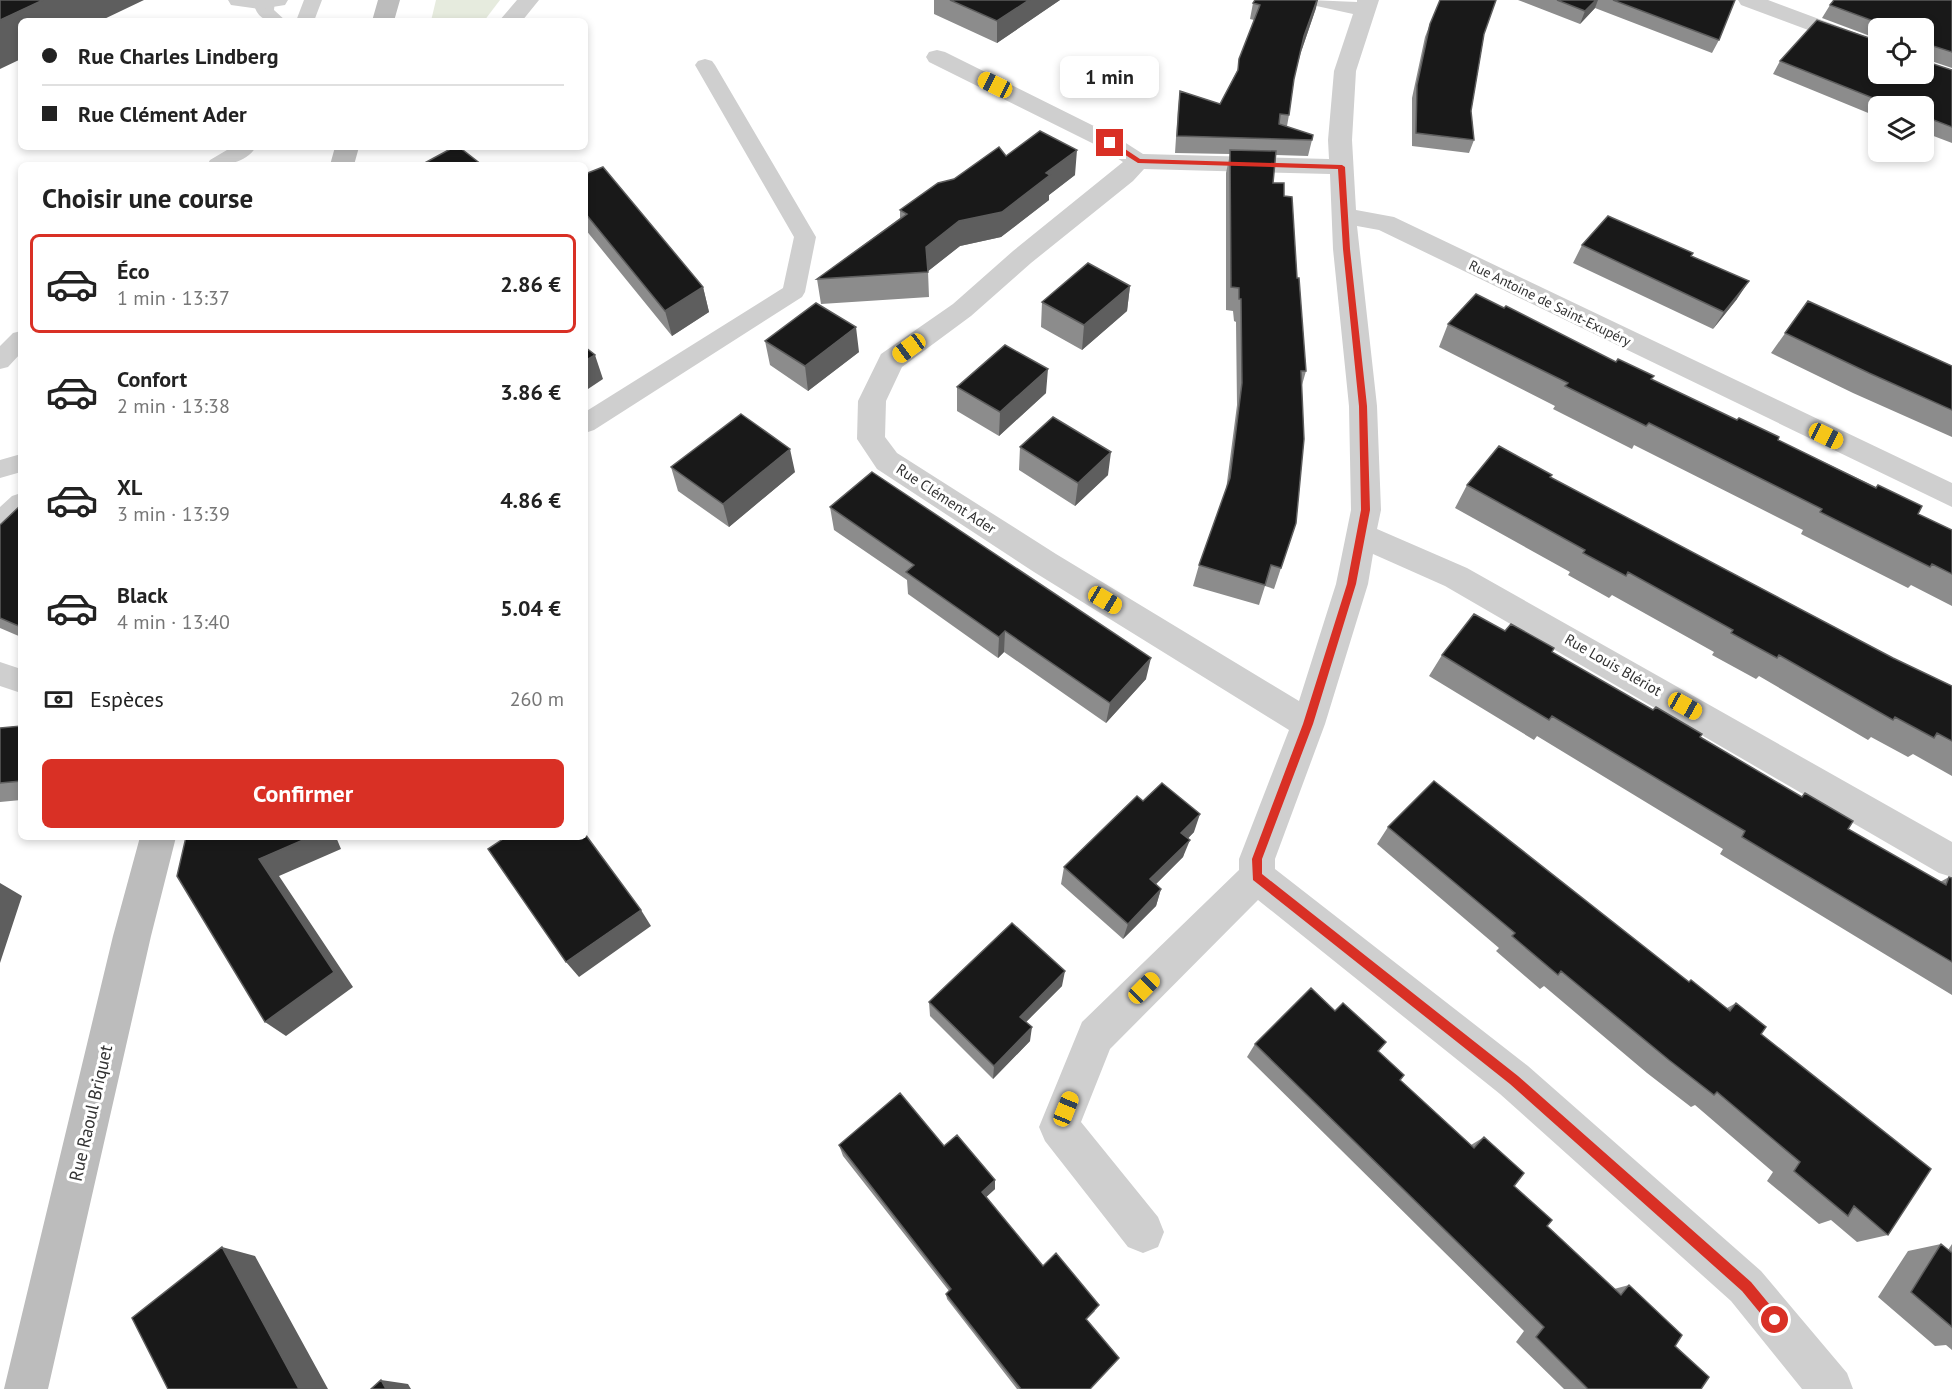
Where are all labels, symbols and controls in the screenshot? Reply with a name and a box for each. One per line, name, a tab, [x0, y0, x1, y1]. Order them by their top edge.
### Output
map controls	[1868, 18, 1934, 162]
button: locate	[1868, 18, 1934, 84]
text: Rue Charles Lindberg	[78, 42, 279, 70]
callout: 1 min	[1060, 56, 1160, 98]
text: 1 min	[1085, 64, 1134, 90]
car	[975, 69, 1015, 101]
button: layers	[1868, 96, 1934, 162]
text: Rue Clément Ader	[78, 100, 247, 128]
route end	[1096, 129, 1123, 156]
text: Choisir une course	[42, 181, 253, 215]
street label: Rue Antoine de Saint-Exupéry	[1466, 256, 1634, 350]
icon: car	[45, 257, 99, 311]
text: Éco	[117, 257, 149, 285]
text: 2.86 €	[500, 270, 561, 298]
text: 1 min · 13:37	[117, 285, 230, 311]
car	[889, 330, 929, 366]
icon: car	[45, 365, 99, 419]
text: Confort	[117, 365, 187, 393]
text: 3.86 €	[500, 378, 561, 406]
text: 2 min · 13:38	[117, 393, 230, 419]
car	[1806, 420, 1846, 452]
street label: Rue Clément Ader	[893, 459, 1000, 538]
icon: car	[45, 473, 99, 527]
text: XL	[117, 473, 142, 501]
text: 4.86 €	[500, 486, 561, 514]
text: 3 min · 13:39	[117, 501, 230, 527]
icon: car	[45, 581, 99, 635]
text: Black	[117, 581, 168, 609]
car	[1085, 583, 1125, 617]
text: 5.04 €	[500, 594, 561, 622]
text: 4 min · 13:40	[117, 609, 230, 635]
street label: Rue Louis Blériot	[1561, 629, 1665, 700]
icon: cash	[42, 683, 75, 716]
text: Espèces	[90, 685, 164, 713]
text: 260 m	[510, 686, 564, 712]
car	[1665, 689, 1705, 723]
button: Confirmer	[42, 759, 564, 828]
car	[1125, 969, 1163, 1007]
street label: Rue Raoul Briquet	[64, 1043, 117, 1183]
car	[1051, 1089, 1081, 1129]
route start	[1761, 1306, 1788, 1333]

